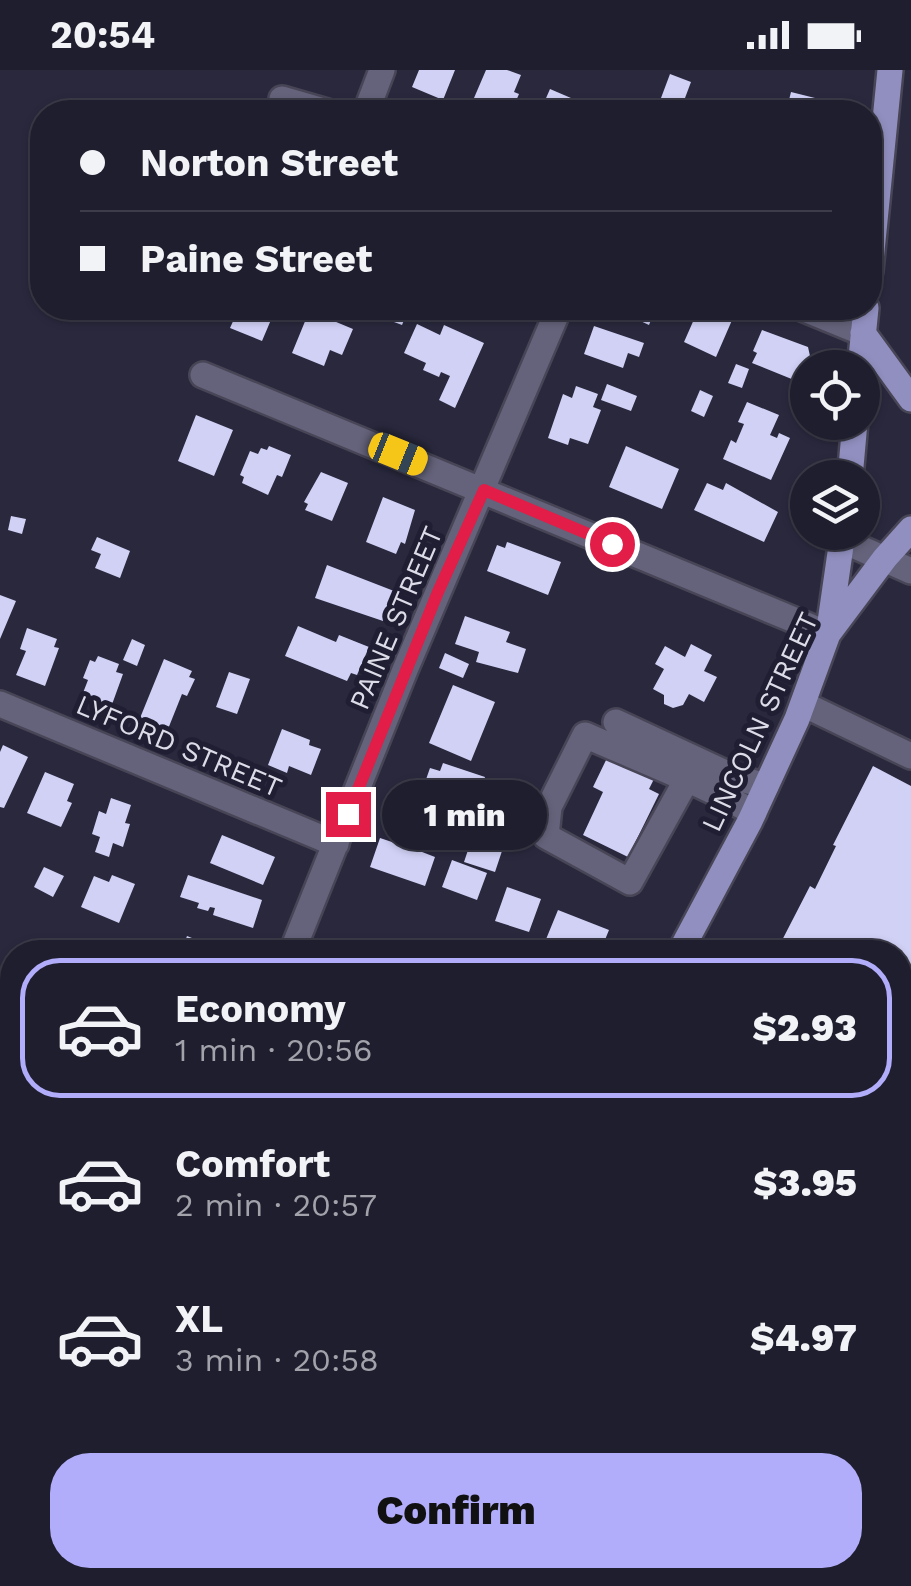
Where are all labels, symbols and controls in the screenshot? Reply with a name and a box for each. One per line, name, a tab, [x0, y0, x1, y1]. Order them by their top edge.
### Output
text: 20:54	[50, 13, 155, 57]
text: Norton Street	[140, 141, 398, 185]
text: Paine Street	[140, 237, 372, 281]
map controls	[790, 350, 880, 550]
button: locate	[790, 350, 880, 440]
car	[365, 429, 431, 479]
button: layers	[790, 460, 880, 550]
street label: PAINE STREET	[343, 521, 449, 715]
route start	[590, 522, 635, 567]
street label: LINCOLN STREET	[695, 607, 825, 837]
street label: LYFORD STREET	[71, 688, 287, 804]
callout: 1 min	[383, 779, 548, 849]
route end	[326, 792, 371, 837]
text: 1 min	[423, 796, 506, 834]
icon: car	[55, 983, 145, 1073]
text: Economy	[175, 987, 346, 1031]
text: $2.93	[752, 1006, 857, 1050]
text: 1 min · 20:56	[175, 1031, 372, 1069]
icon: car	[55, 1138, 145, 1228]
text: Comfort	[175, 1142, 330, 1186]
text: $3.95	[753, 1161, 857, 1205]
text: 2 min · 20:57	[175, 1186, 377, 1224]
icon: car	[55, 1293, 145, 1383]
text: XL	[175, 1297, 223, 1341]
text: $4.97	[750, 1316, 857, 1360]
text: 3 min · 20:58	[175, 1341, 379, 1379]
button: Confirm	[50, 1453, 862, 1568]

